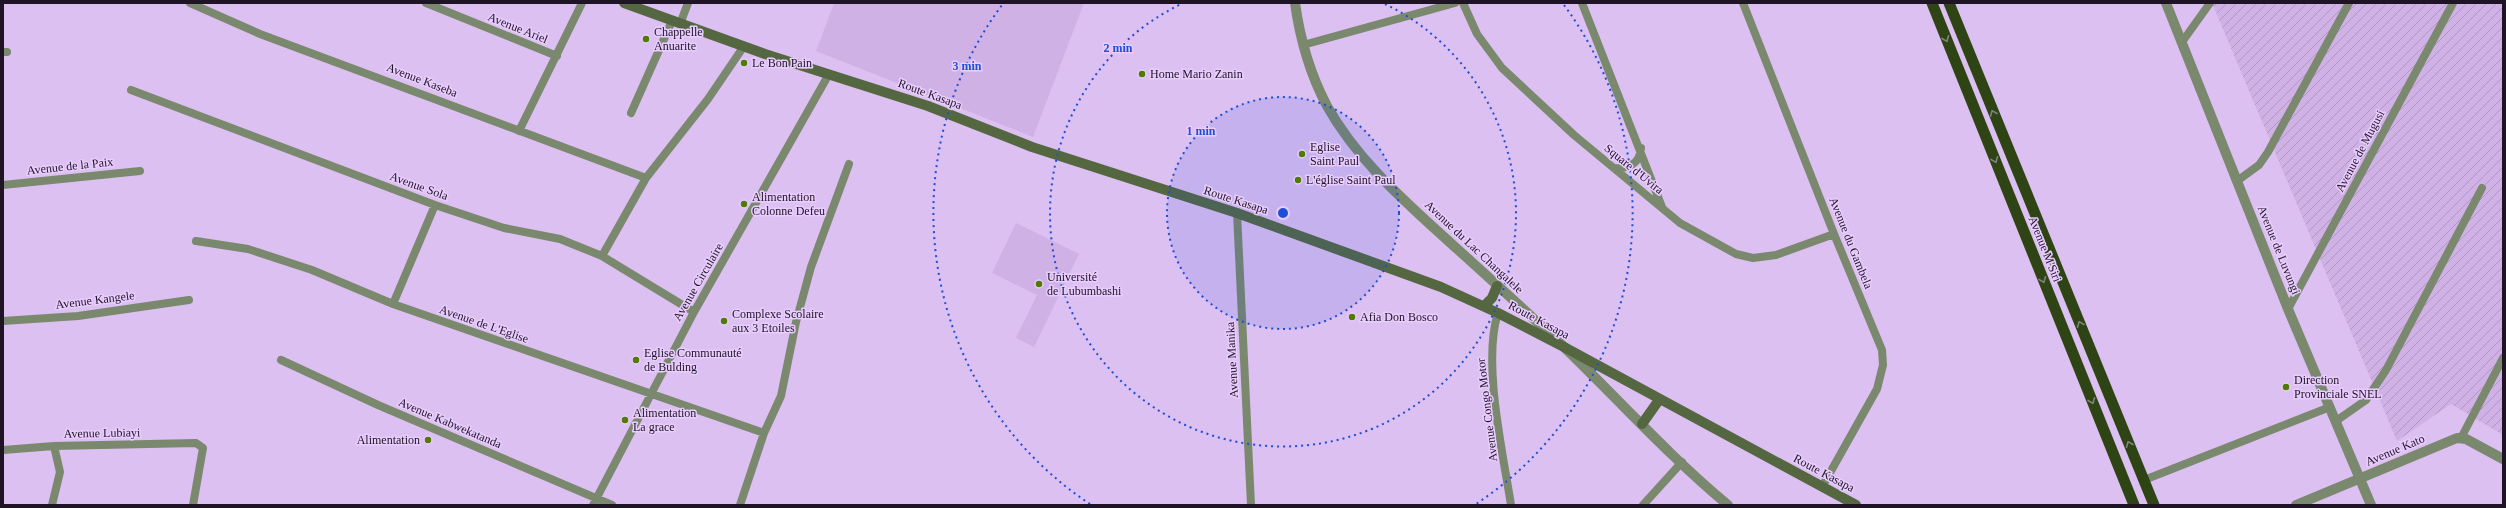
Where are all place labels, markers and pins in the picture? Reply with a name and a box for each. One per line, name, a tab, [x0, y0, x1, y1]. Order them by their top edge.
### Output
place label: Chappelle Anuarite	[654, 25, 703, 53]
marker: Chappelle Anuarite	[641, 34, 651, 44]
place label: Le Bon Pain	[752, 56, 812, 70]
marker: Le Bon Pain	[739, 58, 749, 68]
place label: Home Mario Zanin	[1150, 67, 1243, 81]
marker: Home Mario Zanin	[1137, 69, 1147, 79]
place label: Eglise Saint Paul	[1310, 140, 1360, 168]
marker: Eglise Saint Paul	[1297, 149, 1307, 159]
place label: L'église Saint Paul	[1306, 173, 1396, 187]
marker: L'église Saint Paul	[1293, 175, 1303, 185]
place label: Alimentation Colonne Defeu	[752, 190, 825, 218]
marker: Alimentation Colonne Defeu	[739, 199, 749, 209]
centre of rings	[1276, 206, 1290, 220]
place label: Université de Lubumbashi	[1047, 270, 1122, 298]
marker: Université de Lubumbashi	[1034, 279, 1044, 289]
place label: Complexe Scolaire aux 3 Etoiles	[732, 307, 824, 335]
place label: Afia Don Bosco	[1360, 310, 1438, 324]
marker: Afia Don Bosco	[1347, 312, 1357, 322]
marker: Complexe Scolaire aux 3 Etoiles	[719, 316, 729, 326]
place label: Eglise Communauté de Bulding	[644, 346, 742, 374]
marker: Eglise Communauté de Bulding	[631, 355, 641, 365]
place label: Direction Provinciale SNEL	[2294, 373, 2382, 401]
marker: Direction Provinciale SNEL	[2281, 382, 2291, 392]
place label: Alimentation La grace	[633, 406, 696, 434]
marker: Alimentation La grace	[620, 415, 630, 425]
place label: Alimentation	[357, 433, 420, 447]
marker: Alimentation	[423, 435, 433, 445]

